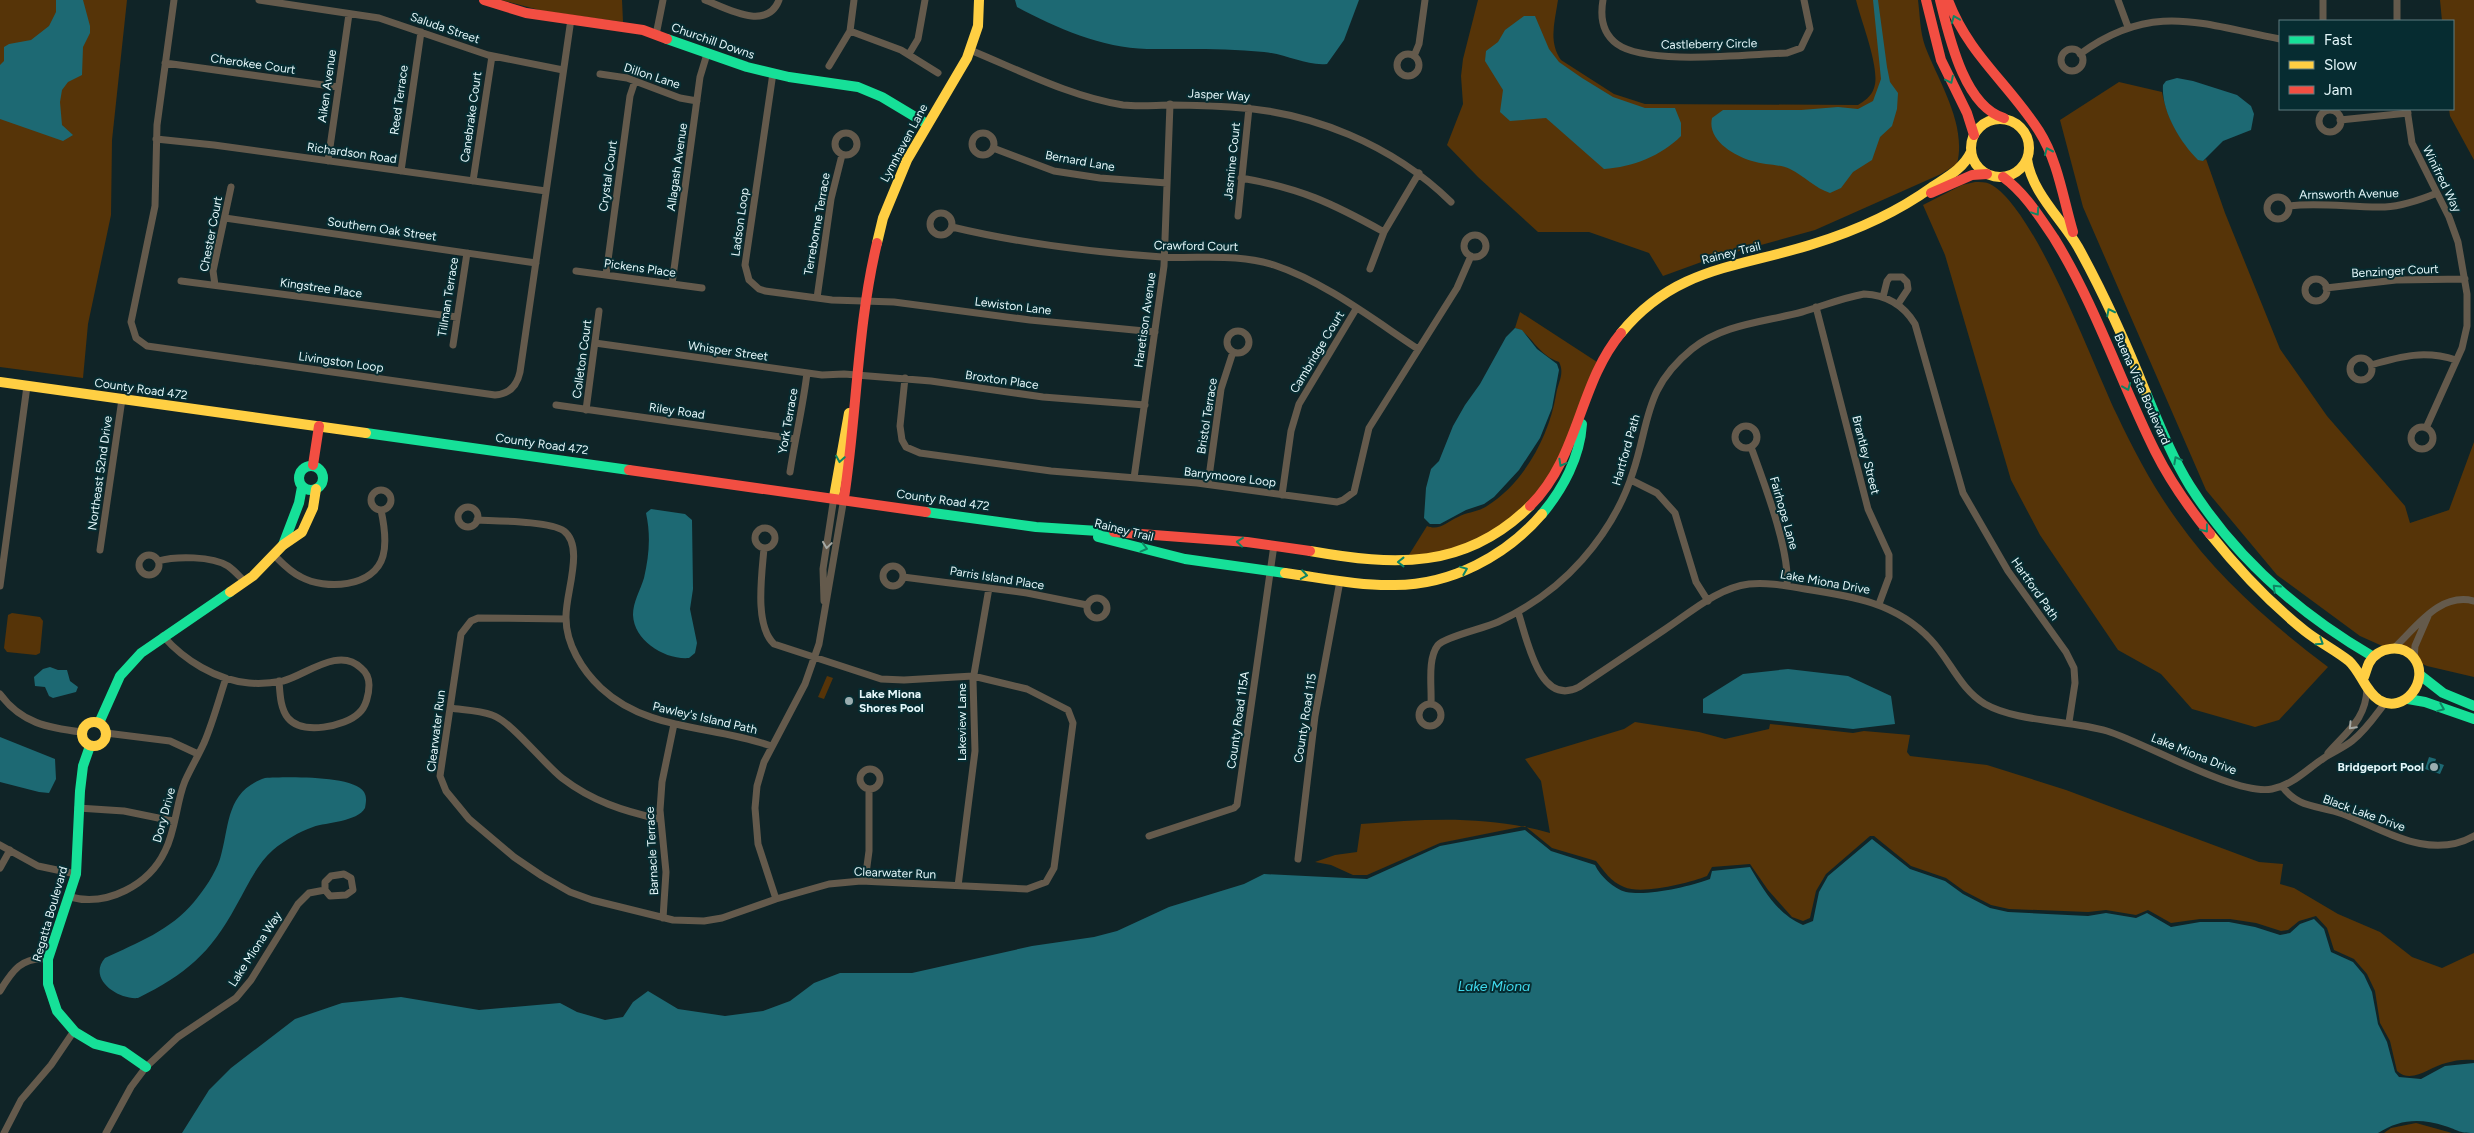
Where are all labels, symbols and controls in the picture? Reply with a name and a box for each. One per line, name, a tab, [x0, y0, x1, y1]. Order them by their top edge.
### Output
street label: Saluda Street	[408, 10, 482, 47]
one-way arrow	[1951, 15, 1961, 24]
street label: Churchill Downs	[670, 20, 757, 62]
legend	[2279, 20, 2454, 110]
text: Fast	[2324, 31, 2353, 49]
street label: Castleberry Circle	[1661, 36, 1758, 52]
street label: Aiken Avenue	[315, 48, 339, 123]
street label: Cherokee Court	[210, 51, 297, 77]
text: Slow	[2324, 56, 2357, 74]
street label: Dillon Lane	[622, 60, 682, 92]
street label: Reed Terrace	[387, 64, 411, 136]
street label: Canebrake Court	[458, 70, 484, 163]
one-way arrow	[1944, 75, 1955, 84]
text: Jam	[2324, 81, 2352, 99]
street label: Jasper Way	[1188, 86, 1251, 104]
street label: Lynnhaven Lane	[878, 101, 931, 184]
street label: Jasmine Court	[1221, 121, 1243, 201]
street label: Allagash Avenue	[664, 122, 690, 212]
street label: Crystal Court	[596, 139, 620, 213]
street label: Richardson Road	[306, 140, 398, 166]
street label: Winifred Way	[2420, 143, 2464, 215]
one-way arrow	[2043, 147, 2054, 156]
street label: Bernard Lane	[1044, 148, 1116, 174]
street label: Terrebonne Terrace	[801, 171, 833, 276]
street label: Arnsworth Avenue	[2299, 186, 2399, 202]
street label: Ladson Loop	[728, 187, 752, 257]
street label: Chester Court	[197, 195, 225, 273]
one-way arrow	[2030, 207, 2040, 216]
street label: Southern Oak Street	[326, 214, 438, 244]
street label: Crawford Court	[1154, 238, 1239, 254]
street label: Rainey Trail	[1700, 239, 1762, 267]
street label: Tillman Terrace	[435, 256, 461, 338]
street label: Pickens Place	[603, 256, 677, 280]
street label: Benzinger Court	[2351, 262, 2440, 280]
street label: Haretison Avenue	[1131, 271, 1159, 368]
street label: Kingstree Place	[279, 275, 363, 301]
street label: Lewiston Lane	[974, 294, 1053, 318]
street label: Cambridge Court	[1287, 308, 1347, 396]
one-way arrow	[2106, 308, 2116, 317]
street label: Colleton Court	[570, 318, 595, 399]
street label: Buena Vista Boulevard	[2111, 331, 2173, 447]
street label: Whisper Street	[687, 338, 769, 364]
street label: Livingston Loop	[298, 349, 384, 375]
street label: Broxton Place	[964, 368, 1040, 392]
street label: County Road 472	[93, 376, 189, 402]
street label: Bristol Terrace	[1194, 377, 1220, 455]
one-way arrow	[2120, 382, 2131, 391]
street label: York Terrace	[775, 387, 801, 455]
street label: Riley Road	[648, 400, 706, 422]
street label: Hartford Path	[1609, 413, 1643, 487]
street label: Northeast 52nd Drive	[85, 414, 115, 531]
street label: Brantley Street	[1849, 414, 1883, 496]
street label: County Road 472	[494, 431, 590, 457]
one-way arrow	[835, 456, 846, 464]
one-way arrow	[2173, 456, 2183, 465]
one-way arrow	[1558, 458, 1568, 467]
street label: Barrymoore Loop	[1183, 464, 1277, 490]
street label: Fairhope Lane	[1767, 475, 1801, 552]
street label: County Road 472	[895, 487, 991, 513]
street label: Rainey Trail	[1093, 516, 1155, 544]
one-way arrow	[2199, 523, 2208, 533]
one-way arrow	[1236, 536, 1244, 547]
one-way arrow	[822, 541, 832, 549]
one-way arrow	[1140, 543, 1148, 553]
street label: Hartford Path	[2008, 555, 2062, 623]
one-way arrow	[1397, 557, 1404, 567]
street label: Parris Island Place	[949, 564, 1046, 592]
one-way arrow	[1459, 566, 1468, 577]
street label: Lake Miona Drive	[1779, 567, 1871, 597]
one-way arrow	[1300, 570, 1309, 580]
one-way arrow	[2272, 585, 2281, 594]
one-way arrow	[2315, 636, 2324, 645]
street label: County Road 115A	[1224, 670, 1252, 770]
street label: County Road 115	[1291, 672, 1319, 764]
street label: Lakeview Lane	[955, 683, 969, 761]
place label: Lake Miona Shores Pool	[859, 687, 924, 715]
street label: Clearwater Run	[424, 689, 448, 773]
marker: Lake Miona Shores Pool	[843, 695, 855, 707]
street label: Pawley's Island Path	[651, 699, 759, 737]
one-way arrow	[2436, 702, 2445, 712]
one-way arrow	[2349, 720, 2358, 729]
street label: Lake Miona Drive	[2149, 730, 2239, 778]
place label: Bridgeport Pool	[2338, 760, 2424, 774]
marker: Bridgeport Pool	[2428, 761, 2440, 773]
street label: Dory Drive	[150, 786, 178, 844]
street label: Black Lake Drive	[2321, 792, 2408, 835]
street label: Barnacle Terrace	[643, 806, 661, 896]
street label: Regatta Boulevard	[30, 865, 70, 963]
street label: Clearwater Run	[854, 865, 937, 881]
street label: Lake Miona Way	[226, 908, 285, 989]
water label: Lake Miona	[1458, 978, 1530, 995]

